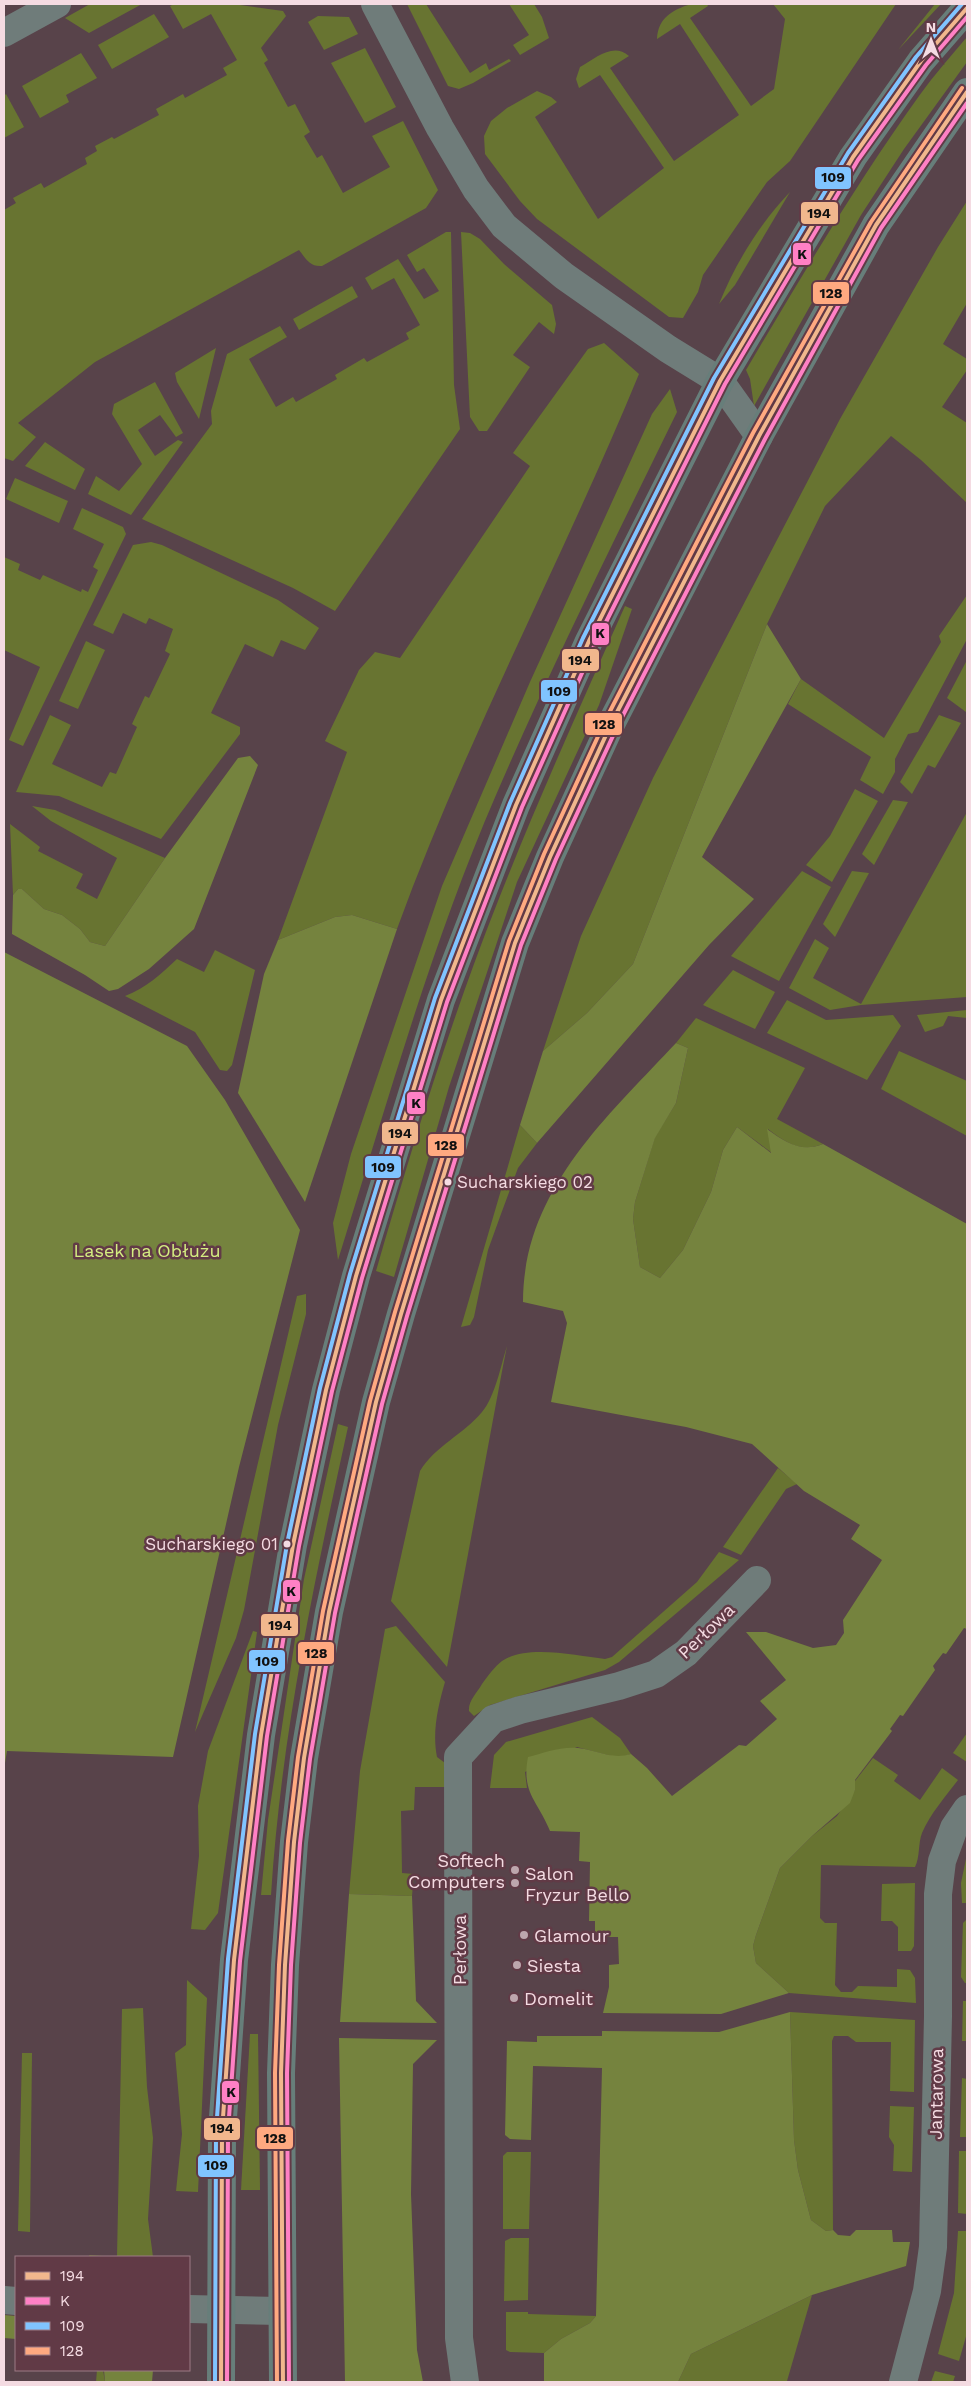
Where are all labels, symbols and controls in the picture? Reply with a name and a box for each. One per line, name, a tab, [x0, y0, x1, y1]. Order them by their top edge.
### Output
north arrow	[906, 15, 956, 65]
text: N	[926, 19, 936, 35]
line badge: 109	[814, 166, 852, 190]
text: 109	[821, 169, 845, 185]
line badge: 194	[800, 201, 839, 225]
text: 194	[807, 205, 831, 221]
line badge: K	[792, 242, 812, 266]
text: K	[797, 246, 807, 262]
line badge: 128	[812, 281, 850, 305]
text: 128	[819, 285, 843, 301]
line badge: K	[591, 622, 610, 646]
text: K	[595, 625, 605, 641]
line badge: 194	[561, 648, 600, 672]
text: 194	[568, 652, 592, 668]
line badge: 109	[540, 679, 578, 703]
text: 109	[547, 683, 571, 699]
line badge: 128	[584, 712, 623, 736]
text: 128	[592, 716, 616, 732]
line badge: K	[406, 1091, 426, 1115]
text: K	[411, 1095, 421, 1111]
line badge: 194	[381, 1121, 419, 1145]
text: 194	[388, 1125, 412, 1141]
line badge: 128	[427, 1133, 465, 1157]
text: 128	[434, 1137, 458, 1153]
line badge: 109	[364, 1155, 402, 1179]
text: 109	[371, 1159, 395, 1175]
place label: Sucharskiego 02	[457, 1172, 593, 1192]
marker: Sucharskiego 02	[443, 1177, 453, 1187]
park label: Lasek na Obłużu	[73, 1240, 221, 1261]
place label: Sucharskiego 01	[145, 1534, 278, 1554]
marker: Sucharskiego 01	[282, 1539, 292, 1549]
line badge: K	[282, 1579, 301, 1603]
text: K	[286, 1583, 296, 1599]
street label: Perłowa	[673, 1599, 739, 1663]
line badge: 194	[260, 1613, 299, 1637]
text: 194	[268, 1617, 292, 1633]
line badge: 128	[297, 1641, 335, 1665]
text: 128	[304, 1645, 328, 1661]
line badge: 109	[248, 1649, 286, 1673]
text: 109	[255, 1653, 279, 1669]
place label: Softech Computers	[408, 1850, 505, 1892]
place label: Salon Fryzur Bello	[525, 1863, 630, 1905]
marker: Softech Computers	[509, 1864, 521, 1876]
marker: Salon Fryzur Bello	[509, 1877, 521, 1889]
street label: Perłowa	[449, 1915, 470, 1985]
place label: Glamour	[534, 1925, 609, 1946]
marker: Glamour	[518, 1929, 530, 1941]
place label: Siesta	[527, 1955, 581, 1976]
marker: Siesta	[511, 1959, 523, 1971]
place label: Domelit	[524, 1988, 594, 2009]
marker: Domelit	[508, 1992, 520, 2004]
street label: Jantarowa	[925, 2048, 947, 2140]
line badge: K	[221, 2080, 240, 2104]
text: K	[226, 2084, 236, 2100]
line badge: 194	[203, 2117, 241, 2141]
text: 194	[210, 2120, 234, 2136]
line badge: 128	[256, 2126, 294, 2150]
text: 128	[263, 2130, 287, 2146]
line badge: 109	[197, 2154, 235, 2178]
text: 109	[204, 2157, 228, 2173]
legend	[15, 2256, 190, 2371]
text: 194	[60, 2267, 84, 2285]
text: K	[60, 2292, 70, 2310]
text: 109	[60, 2317, 84, 2335]
text: 128	[60, 2342, 84, 2360]

